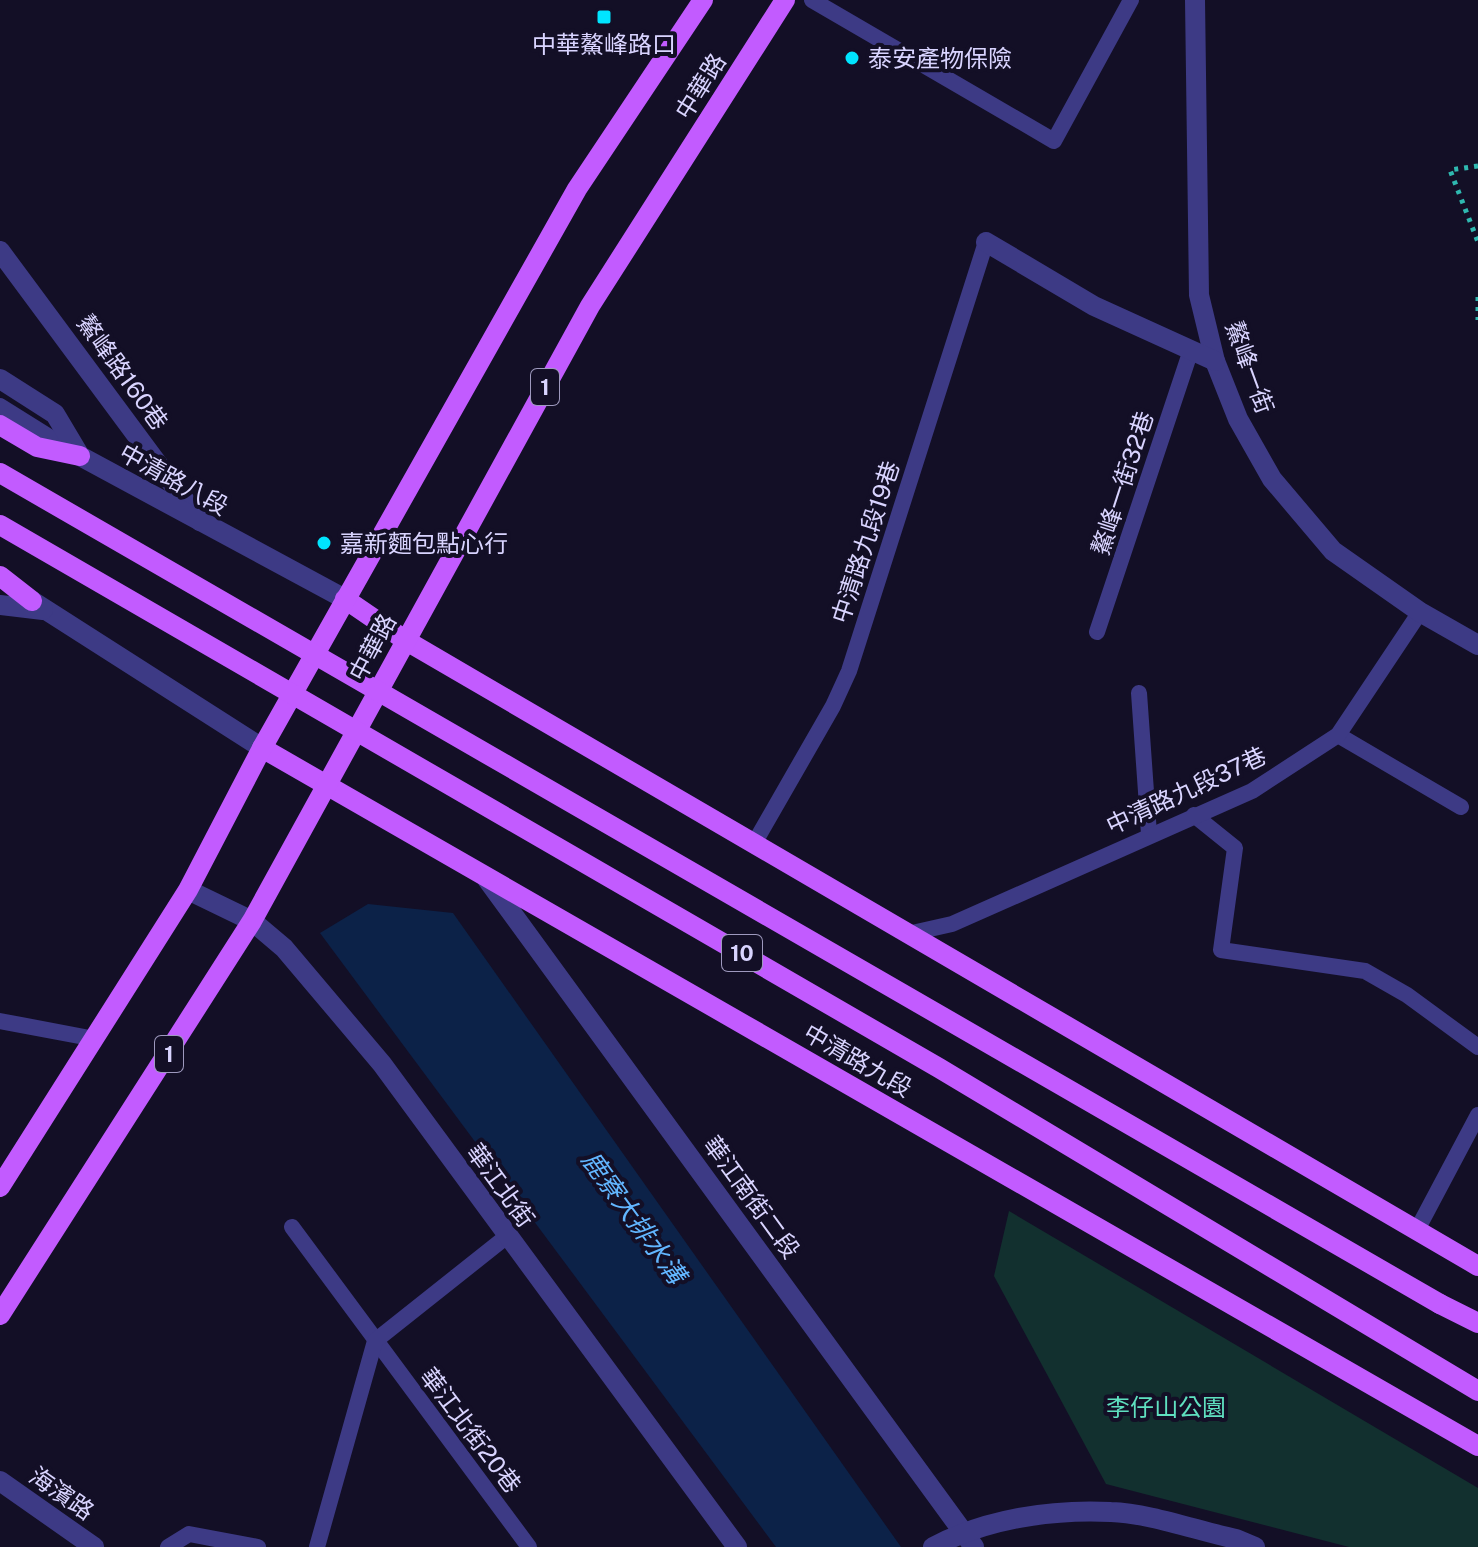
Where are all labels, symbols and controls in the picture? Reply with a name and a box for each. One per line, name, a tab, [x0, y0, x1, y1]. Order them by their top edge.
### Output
marker: 中華鰲峰路口	[595, 8, 613, 26]
place label: 中華鰲峰路口	[532, 30, 676, 58]
place label: 泰安產物保險	[868, 44, 1012, 72]
street label: 中華路	[669, 48, 731, 124]
marker: 泰安產物保險	[843, 49, 861, 67]
street label: 鰲峰路160巷	[72, 309, 174, 435]
street label: 鰲峰一街	[1220, 317, 1280, 417]
road number: 1	[531, 369, 559, 405]
street label: 鰲峰一街32巷	[1086, 408, 1158, 558]
street label: 中清路八段	[115, 438, 233, 520]
street label: 中清路九段19巷	[826, 457, 904, 627]
place label: 嘉新麵包點心行	[340, 529, 508, 557]
marker: 嘉新麵包點心行	[315, 534, 333, 552]
street label: 中華路	[343, 609, 401, 685]
street label: 中清路九段37巷	[1102, 741, 1270, 839]
road number: 10	[722, 935, 762, 971]
street label: 中清路九段	[799, 1018, 917, 1102]
road number: 1	[155, 1036, 183, 1072]
street label: 華江南街二段	[698, 1131, 806, 1263]
street label: 華江北街	[461, 1138, 541, 1232]
water label: 鹿寮大排水溝	[576, 1145, 695, 1292]
street label: 華江北街20巷	[415, 1362, 527, 1498]
park label: 李仔山公園	[1106, 1393, 1226, 1421]
street label: 海濱路	[24, 1461, 100, 1525]

